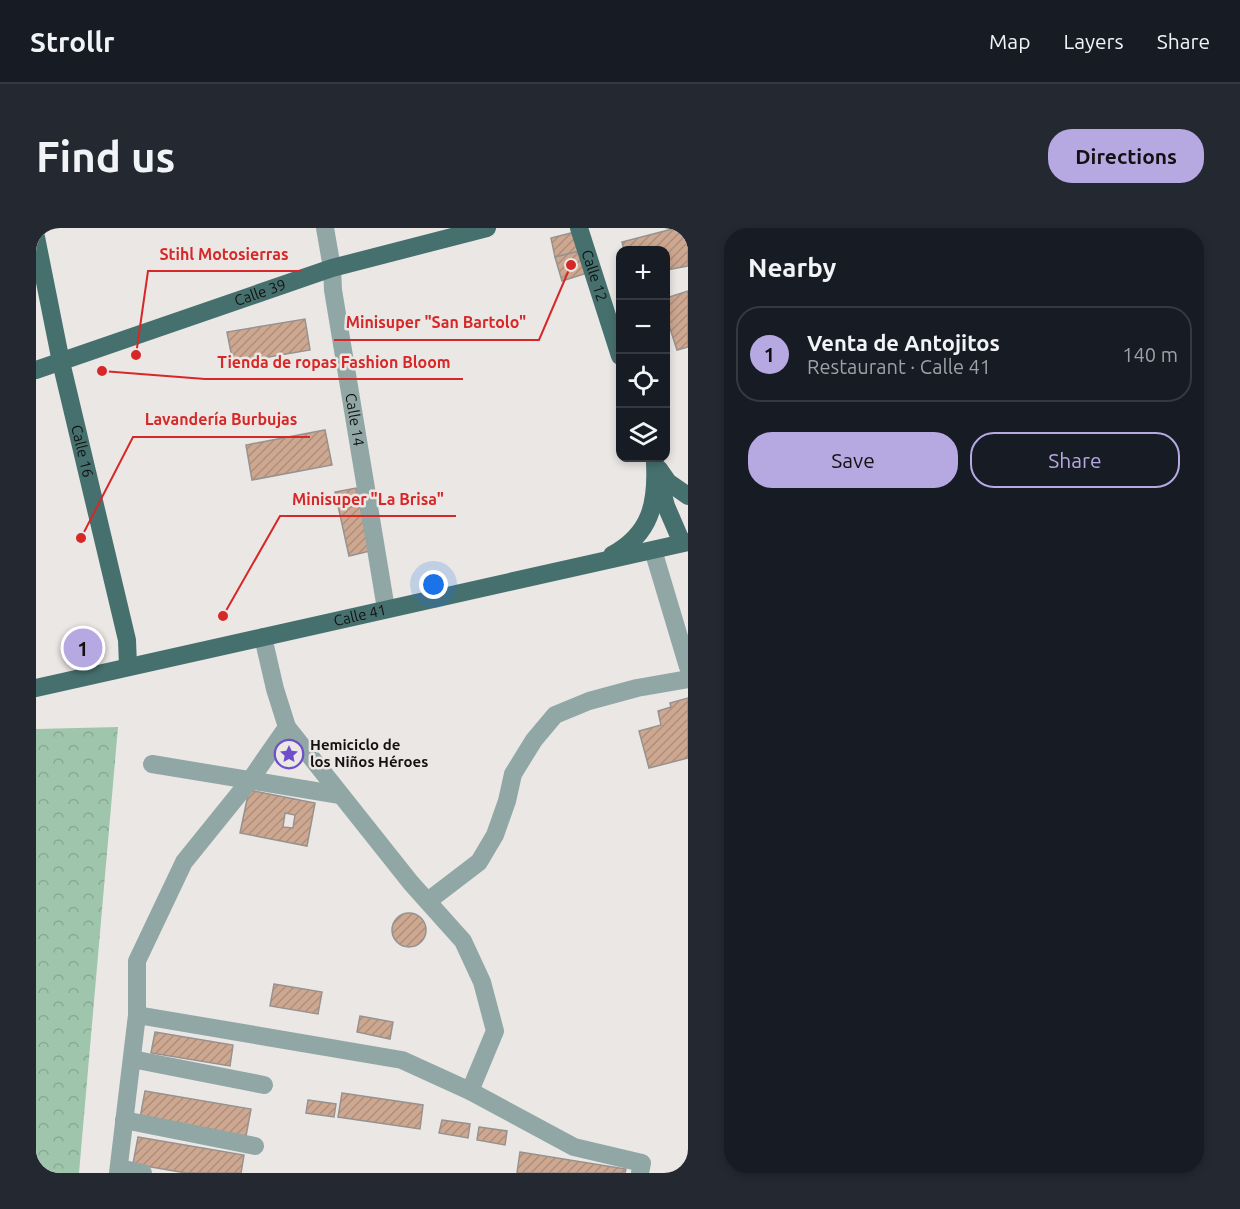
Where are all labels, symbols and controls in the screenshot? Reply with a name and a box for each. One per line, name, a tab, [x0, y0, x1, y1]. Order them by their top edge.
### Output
text: Strollr	[30, 26, 115, 57]
text: Map	[989, 29, 1030, 53]
text: Layers	[1063, 29, 1124, 53]
text: Share	[1157, 29, 1210, 53]
button: Directions	[1048, 129, 1204, 183]
text: Find us	[36, 133, 175, 180]
callout: Stihl Motosierras	[148, 237, 301, 271]
text: Stihl Motosierras	[159, 245, 289, 263]
map controls	[616, 246, 670, 462]
button: +	[616, 246, 670, 300]
street label: Calle 12	[578, 247, 611, 304]
text: Nearby	[748, 253, 836, 282]
street label: Calle 39	[232, 276, 288, 309]
button: −	[616, 300, 670, 354]
callout: Minisuper "San Bartolo"	[334, 306, 539, 340]
text: Minisuper "San Bartolo"	[346, 313, 526, 331]
text: Venta de Antojitos	[807, 330, 1000, 355]
text: 1	[764, 343, 775, 366]
text: 140 m	[1122, 343, 1178, 366]
callout: Tienda de ropas Fashion Bloom	[205, 345, 463, 379]
text: Tienda de ropas Fashion Bloom	[217, 353, 451, 371]
button: locate	[616, 354, 670, 408]
text: Restaurant · Calle 41	[807, 355, 991, 378]
street label: Calle 14	[342, 392, 368, 447]
callout: Lavandería Burbujas	[133, 403, 310, 437]
button: layers	[616, 408, 670, 462]
text: Lavandería Burbujas	[145, 410, 297, 428]
street label: Calle 16	[68, 423, 97, 479]
button: Save	[748, 432, 958, 488]
button: Share	[970, 432, 1180, 488]
callout: Minisuper "La Brisa"	[280, 482, 456, 516]
text: Minisuper "La Brisa"	[292, 490, 444, 508]
your location	[419, 570, 448, 599]
street label: Calle 41	[332, 601, 388, 629]
pin: 1	[64, 626, 102, 670]
place label: Hemiciclo de los Niños Héroes	[310, 736, 428, 770]
place icon: Hemiciclo de los Niños Héroes	[273, 738, 305, 770]

